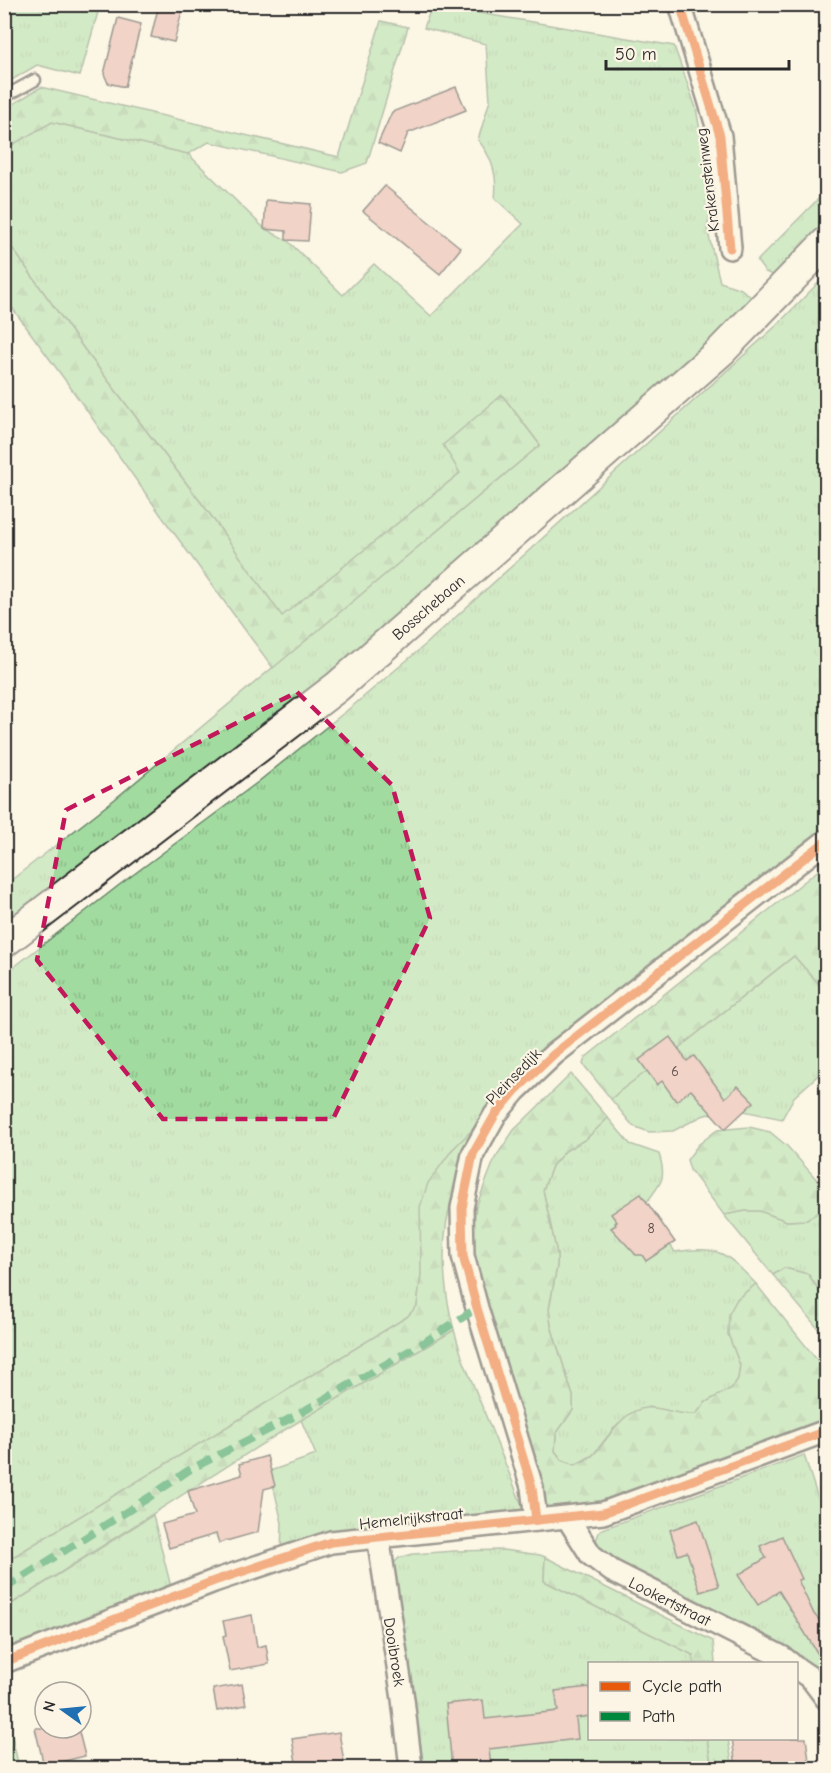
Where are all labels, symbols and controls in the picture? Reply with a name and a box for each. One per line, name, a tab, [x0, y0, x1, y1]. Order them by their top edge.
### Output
scale bar	[606, 33, 789, 71]
text: 50 m	[615, 44, 657, 65]
street label: Krakensteinweg	[693, 127, 723, 233]
street label: Bosschebaan	[389, 572, 468, 644]
street label: Pleinsedijk	[483, 1045, 545, 1109]
house number: 6	[671, 1063, 679, 1080]
house number: 8	[647, 1220, 655, 1237]
street label: Hemelrijkstraat	[358, 1505, 464, 1533]
street label: Lookertstraat	[626, 1574, 714, 1630]
street label: Dooibroek	[380, 1616, 408, 1688]
legend	[588, 1662, 798, 1740]
text: Cycle path	[642, 1676, 722, 1697]
north arrow	[33, 1680, 93, 1740]
text: N	[39, 1699, 60, 1714]
text: Path	[642, 1706, 675, 1727]

